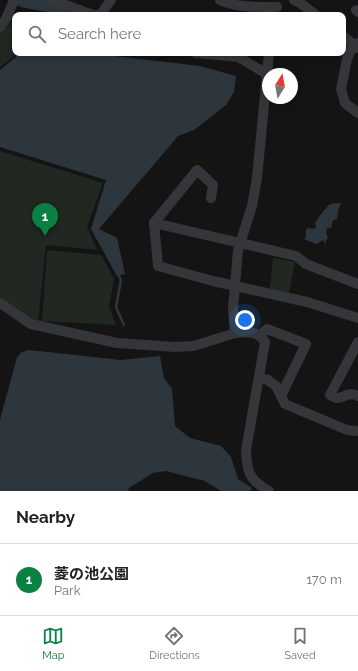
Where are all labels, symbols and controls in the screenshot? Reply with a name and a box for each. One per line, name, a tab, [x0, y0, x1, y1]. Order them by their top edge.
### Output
search box	[12, 12, 346, 56]
icon: search	[26, 23, 48, 45]
text: Search here	[58, 25, 141, 43]
north arrow	[262, 68, 298, 104]
pin: 1	[32, 203, 58, 236]
your location	[235, 310, 255, 330]
text: Nearby	[16, 507, 75, 527]
text: 菱の池公園	[54, 565, 129, 583]
text: 1	[26, 572, 32, 587]
text: 170 m	[306, 572, 342, 587]
text: Park	[54, 583, 81, 598]
tab: Map	[42, 625, 65, 662]
tab: Directions	[149, 625, 200, 662]
tab: Saved	[284, 625, 316, 662]

